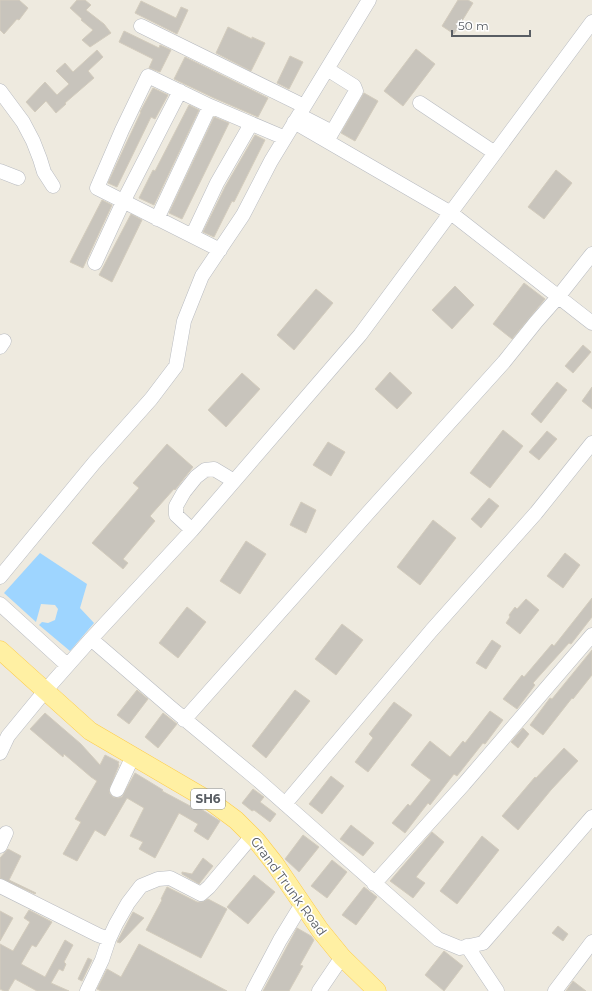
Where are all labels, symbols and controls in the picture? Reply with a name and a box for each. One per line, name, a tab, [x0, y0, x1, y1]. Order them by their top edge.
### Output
scale bar	[452, 12, 530, 38]
text: 50 m	[458, 18, 489, 33]
road number: SH6	[191, 789, 225, 809]
street label: Grand Trunk Road	[248, 833, 330, 939]

